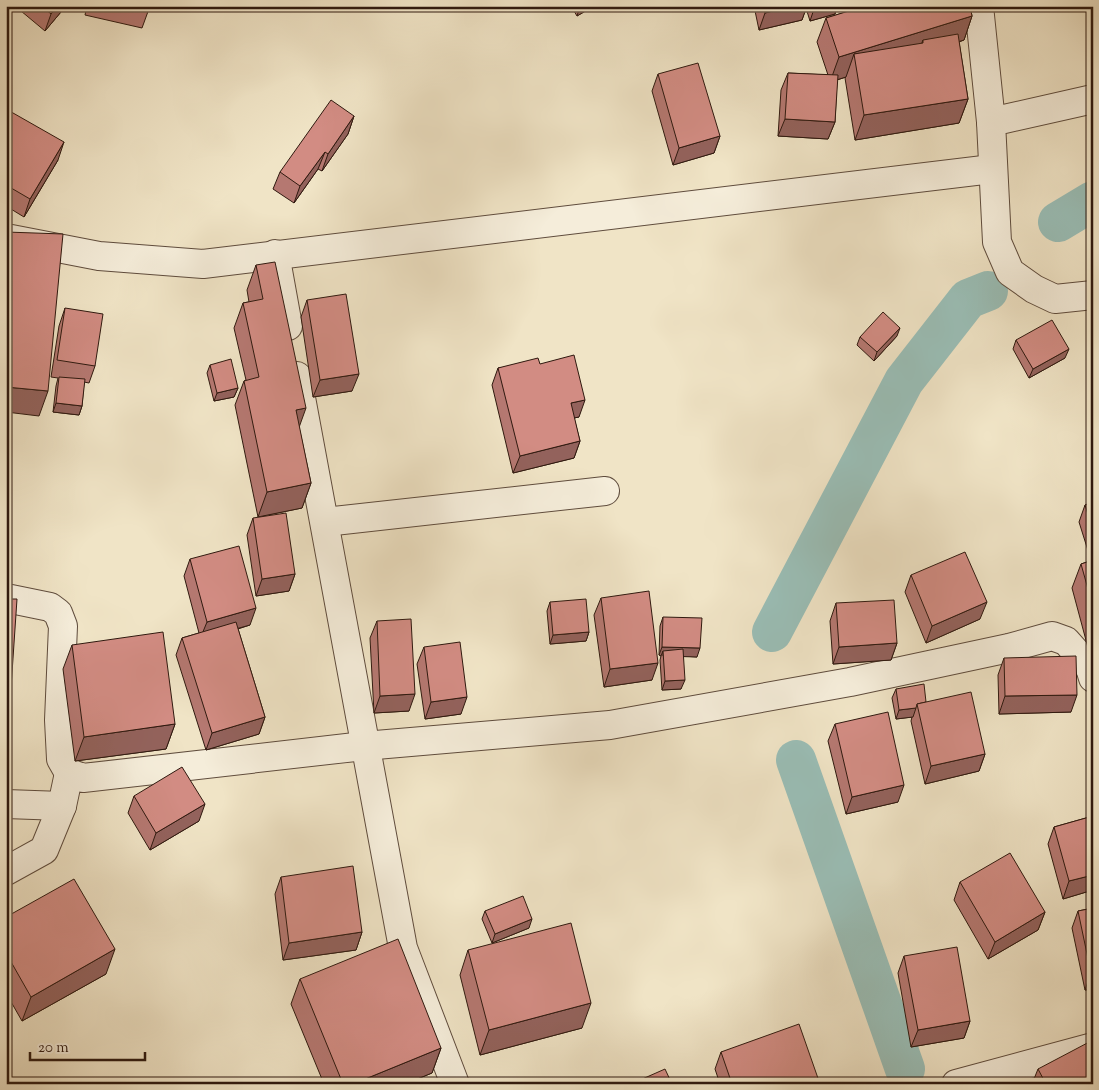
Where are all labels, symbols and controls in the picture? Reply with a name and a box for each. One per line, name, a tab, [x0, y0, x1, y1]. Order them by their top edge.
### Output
scale bar	[30, 1030, 145, 1062]
text: 20 m	[38, 1038, 69, 1059]

